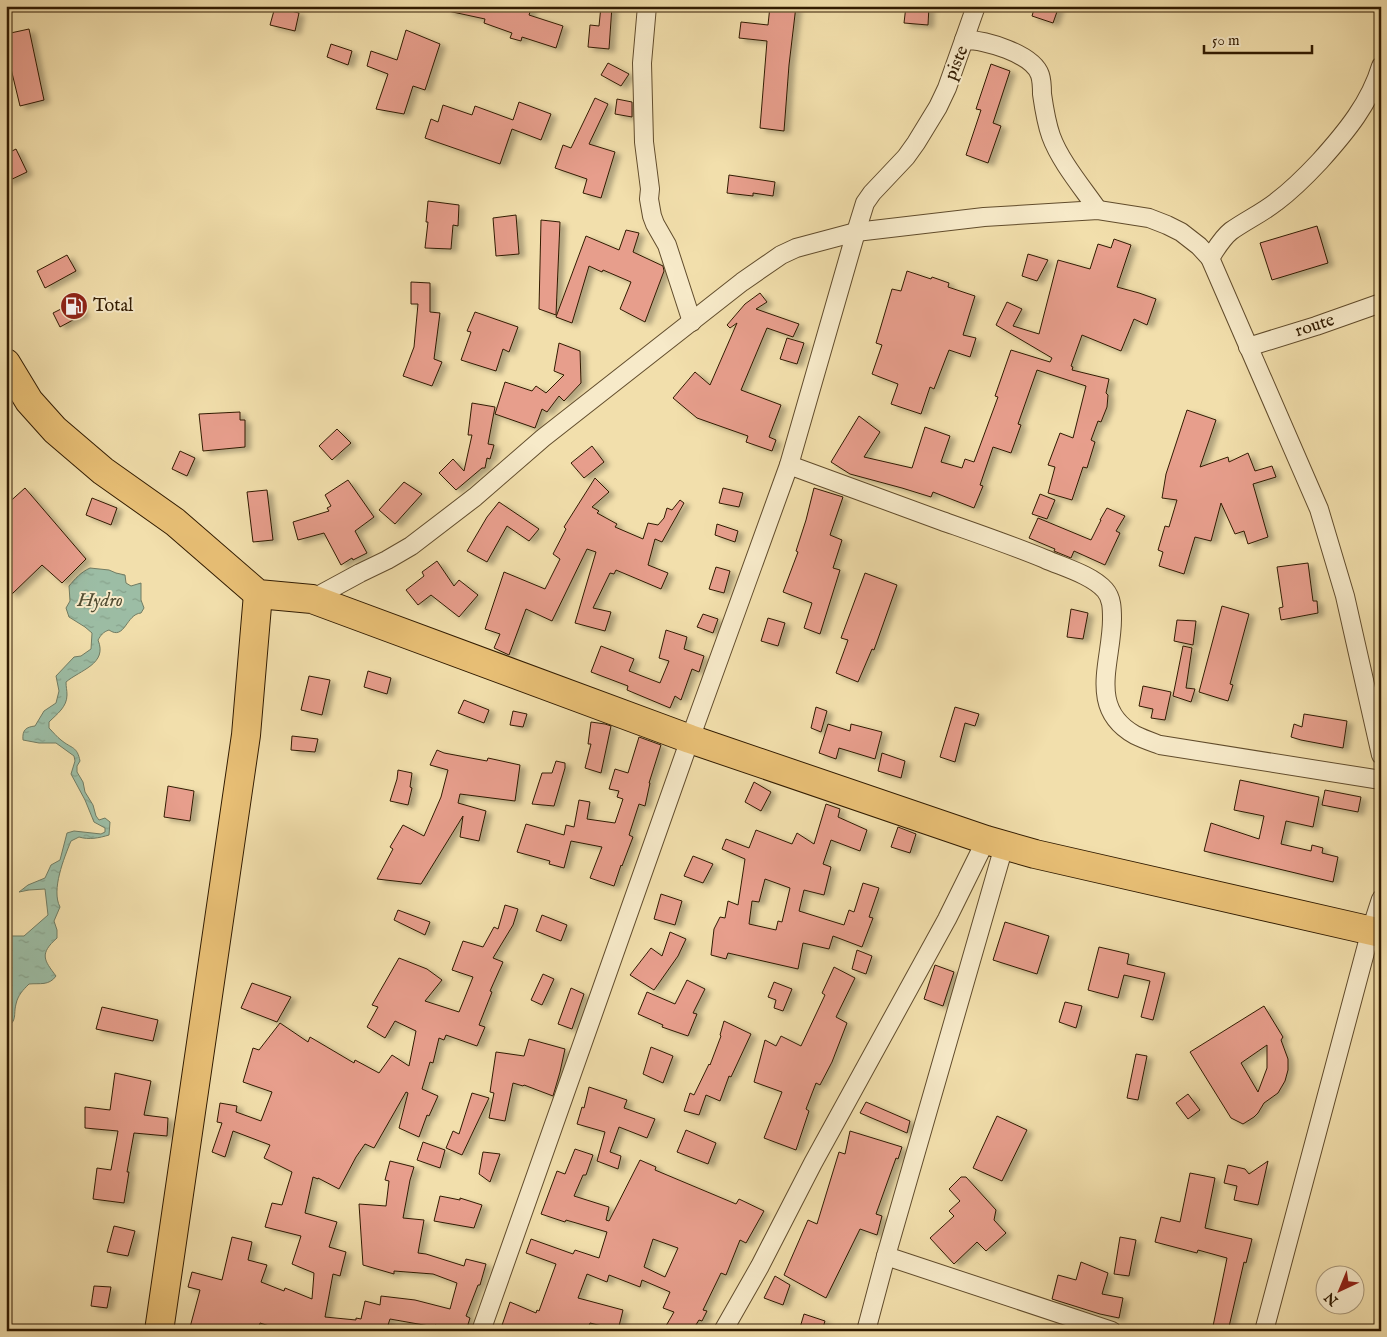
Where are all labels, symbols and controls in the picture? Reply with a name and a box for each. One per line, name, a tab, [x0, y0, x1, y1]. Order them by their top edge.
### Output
scale bar	[1204, 22, 1312, 54]
text: 50 m	[1212, 31, 1240, 50]
street label: piste	[940, 42, 974, 84]
fuel station icon: Total	[59, 291, 89, 321]
place label: Total	[93, 295, 133, 318]
street label: route	[1292, 309, 1338, 343]
water label: Hydro	[76, 589, 123, 613]
north arrow	[1314, 1264, 1364, 1314]
text: N	[1321, 1288, 1343, 1310]

